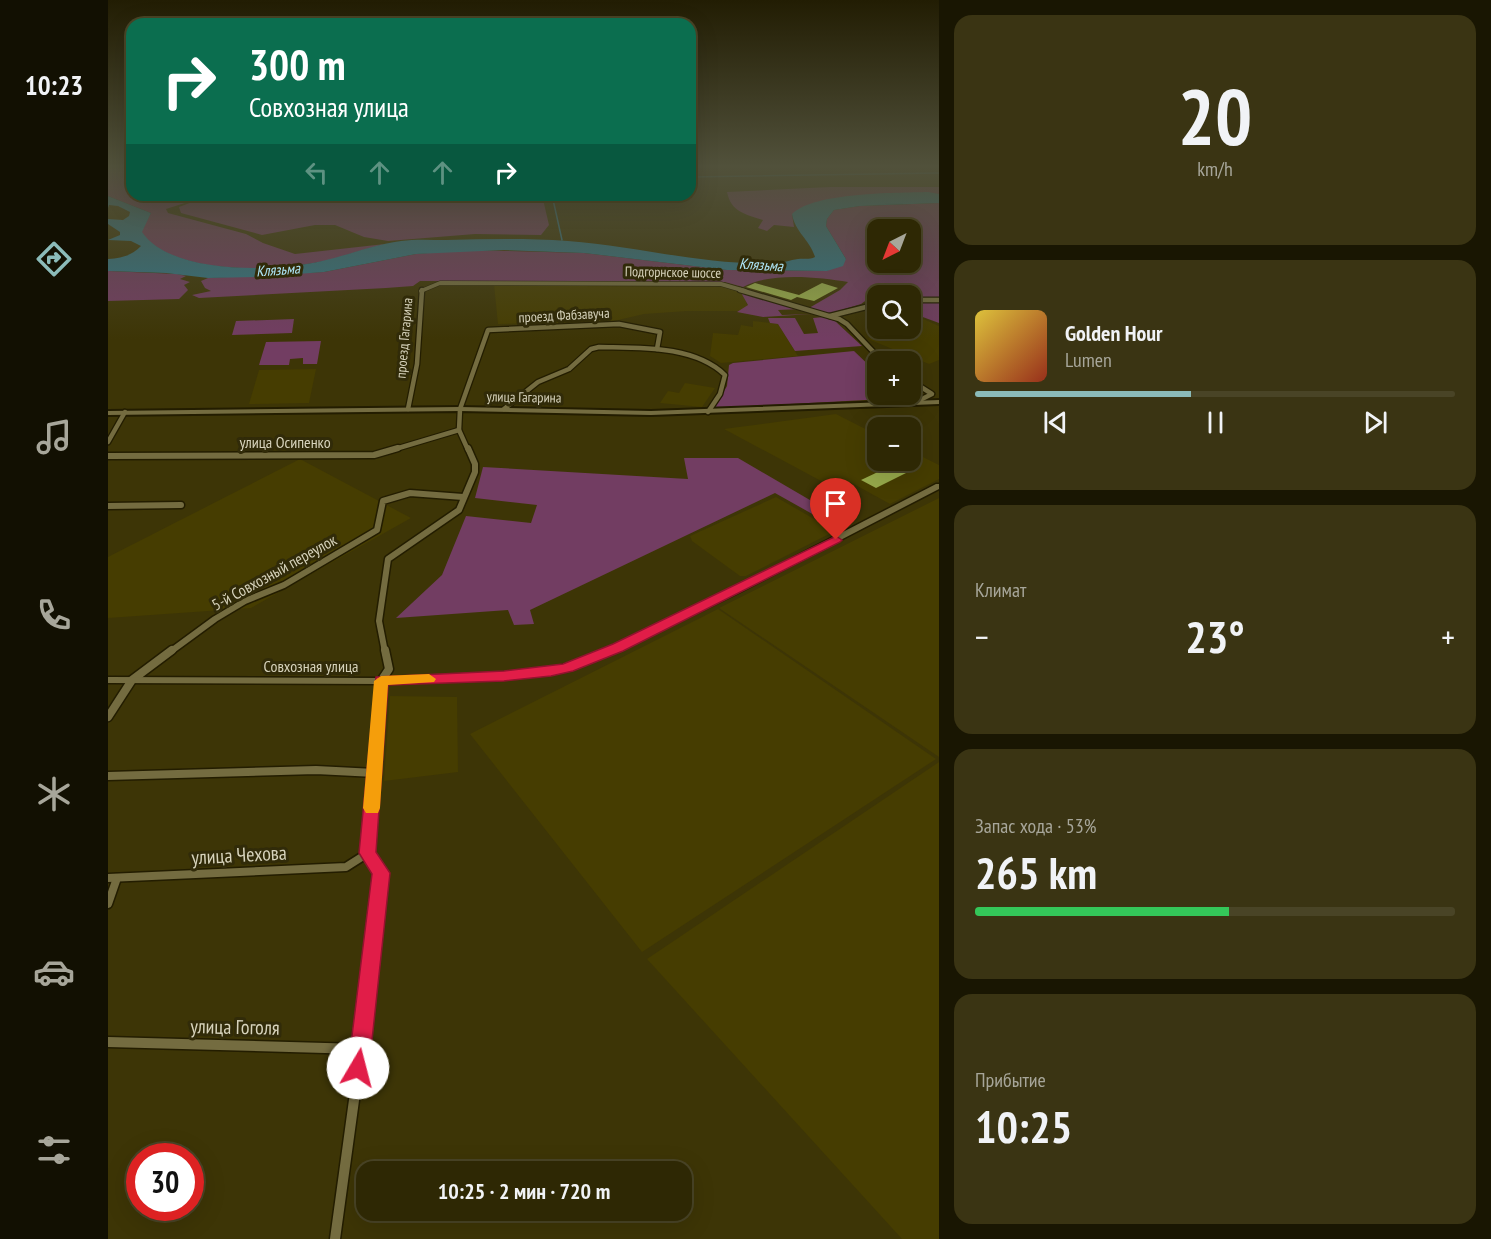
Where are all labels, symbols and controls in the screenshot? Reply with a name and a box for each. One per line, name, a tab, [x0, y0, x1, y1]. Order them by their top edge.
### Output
text: 300 m	[249, 37, 346, 92]
icon: right	[150, 42, 228, 120]
text: 20	[1178, 66, 1252, 167]
text: 10:23	[25, 68, 83, 102]
text: Совхозная улица	[249, 90, 409, 124]
icon: left	[300, 156, 333, 189]
icon: ahead	[363, 156, 396, 189]
icon: ahead	[426, 156, 459, 189]
icon: right	[489, 156, 522, 189]
text: km/h	[1197, 156, 1233, 182]
north arrow	[867, 219, 921, 273]
map controls	[867, 219, 921, 471]
icon: directions	[33, 238, 75, 280]
water label: Клязьма	[738, 253, 785, 276]
water label: Клязьма	[255, 258, 302, 281]
street label: Подгорнское шоссе	[625, 262, 722, 282]
button: search	[867, 285, 921, 339]
street label: проезд Гагарина	[392, 297, 416, 379]
street label: проезд Фабзавуча	[518, 304, 610, 326]
text: Golden Hour	[1065, 319, 1163, 347]
text: Lumen	[1065, 347, 1112, 373]
button: +	[867, 351, 921, 405]
street label: улица Гагарина	[487, 387, 561, 407]
icon: previous	[1039, 406, 1072, 439]
icon: pause	[1199, 406, 1232, 439]
icon: next	[1359, 406, 1392, 439]
icon: music	[33, 416, 75, 458]
button: −	[867, 417, 921, 471]
street label: улица Осипенко	[239, 432, 331, 452]
pin	[810, 478, 861, 540]
icon: arrive	[819, 487, 852, 520]
street label: 5-й Совхозный переулок	[208, 529, 341, 615]
text: Климат	[975, 577, 1026, 603]
icon: phone	[33, 594, 75, 636]
text: 23°	[1185, 607, 1245, 665]
text: −	[975, 615, 989, 658]
text: +	[1441, 615, 1455, 658]
street label: Совхозная улица	[264, 656, 358, 676]
icon: climate	[33, 773, 75, 815]
text: Запас хода · 53%	[975, 813, 1096, 839]
street label: улица Чехова	[191, 840, 287, 870]
text: 265 km	[975, 843, 1097, 901]
icon: car	[33, 951, 75, 993]
street label: улица Гоголя	[190, 1013, 280, 1041]
position arrow	[326, 1036, 390, 1100]
text: Прибытие	[975, 1067, 1046, 1093]
text: 10:25	[975, 1097, 1072, 1155]
icon: filters	[33, 1129, 75, 1171]
speed limit sign: 30	[126, 1143, 204, 1221]
text: 10:25 · 2 мин · 720 m	[438, 1177, 610, 1205]

